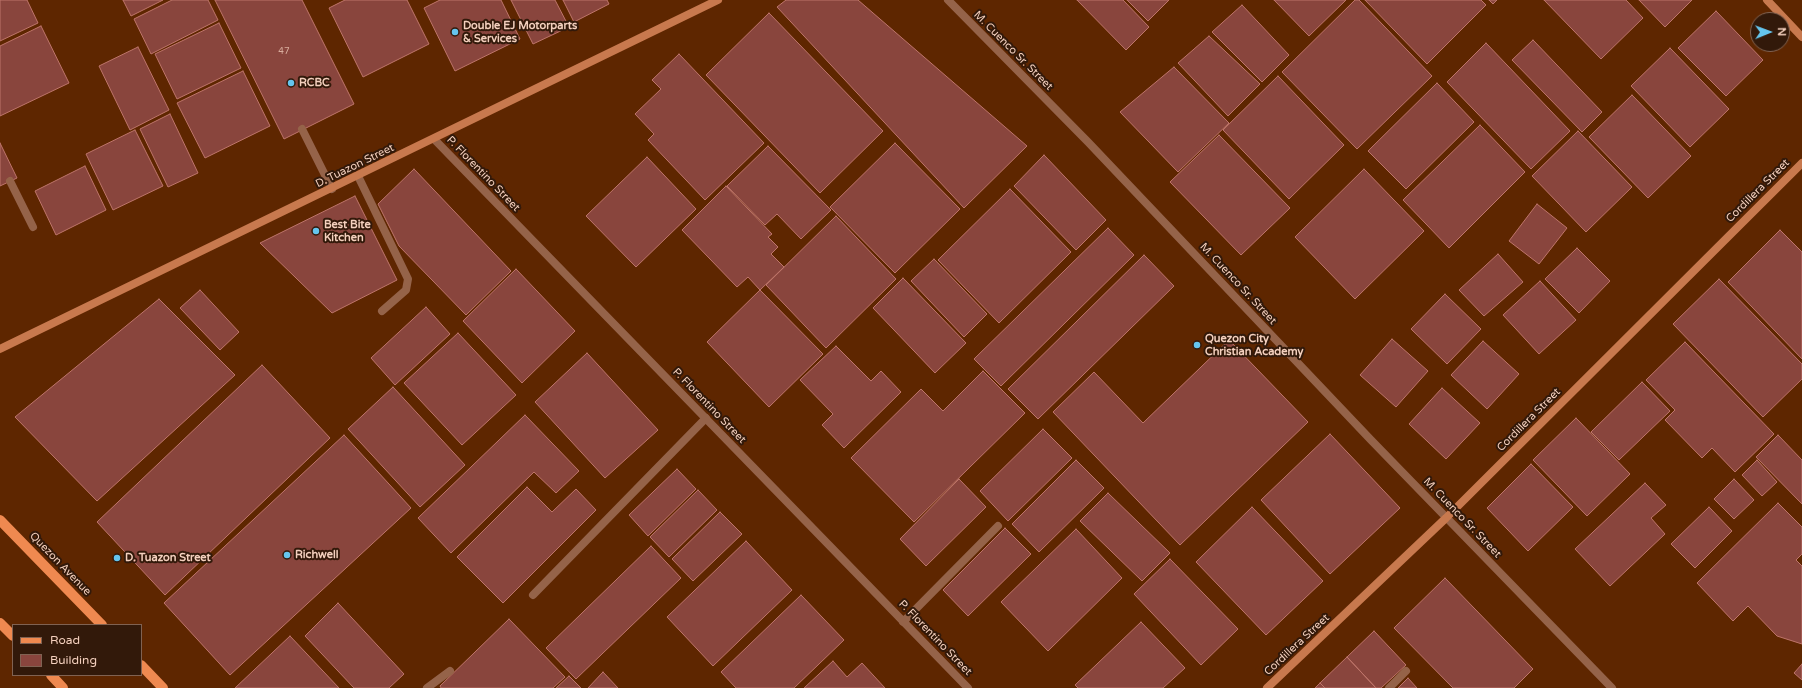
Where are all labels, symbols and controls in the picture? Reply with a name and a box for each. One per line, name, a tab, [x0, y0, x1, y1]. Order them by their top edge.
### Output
street label: M. Cuenco Sr. Street	[971, 9, 1055, 93]
north arrow	[1750, 12, 1790, 52]
place label: Double EJ Motorparts & Services	[463, 19, 577, 45]
marker: Double EJ Motorparts & Services	[450, 27, 460, 37]
text: N	[1775, 27, 1788, 36]
house number: 47	[278, 47, 290, 57]
place label: RCBC	[299, 76, 330, 90]
marker: RCBC	[286, 78, 296, 88]
street label: P. Florentino Street	[444, 134, 522, 214]
street label: D. Tuazon Street	[314, 141, 396, 191]
street label: Cordillera Street	[1724, 157, 1792, 225]
place label: Best Bite Kitchen	[324, 218, 371, 244]
marker: Best Bite Kitchen	[311, 226, 321, 236]
street label: M. Cuenco Sr. Street	[1197, 241, 1279, 327]
place label: Quezon City Christian Academy	[1205, 332, 1303, 358]
marker: Quezon City Christian Academy	[1192, 340, 1202, 350]
street label: P. Florentino Street	[670, 366, 748, 446]
street label: Cordillera Street	[1495, 386, 1563, 454]
street label: M. Cuenco Sr. Street	[1420, 475, 1504, 561]
street label: Quezon Avenue	[26, 530, 94, 598]
place label: Richwell	[295, 548, 338, 562]
marker: Richwell	[282, 550, 292, 560]
place label: D. Tuazon Street	[125, 551, 211, 565]
marker: D. Tuazon Street	[112, 553, 122, 563]
street label: P. Florentino Street	[896, 598, 974, 678]
street label: Cordillera Street	[1262, 611, 1332, 679]
legend	[12, 624, 142, 676]
text: Road	[50, 633, 80, 647]
text: Building	[50, 653, 97, 667]

